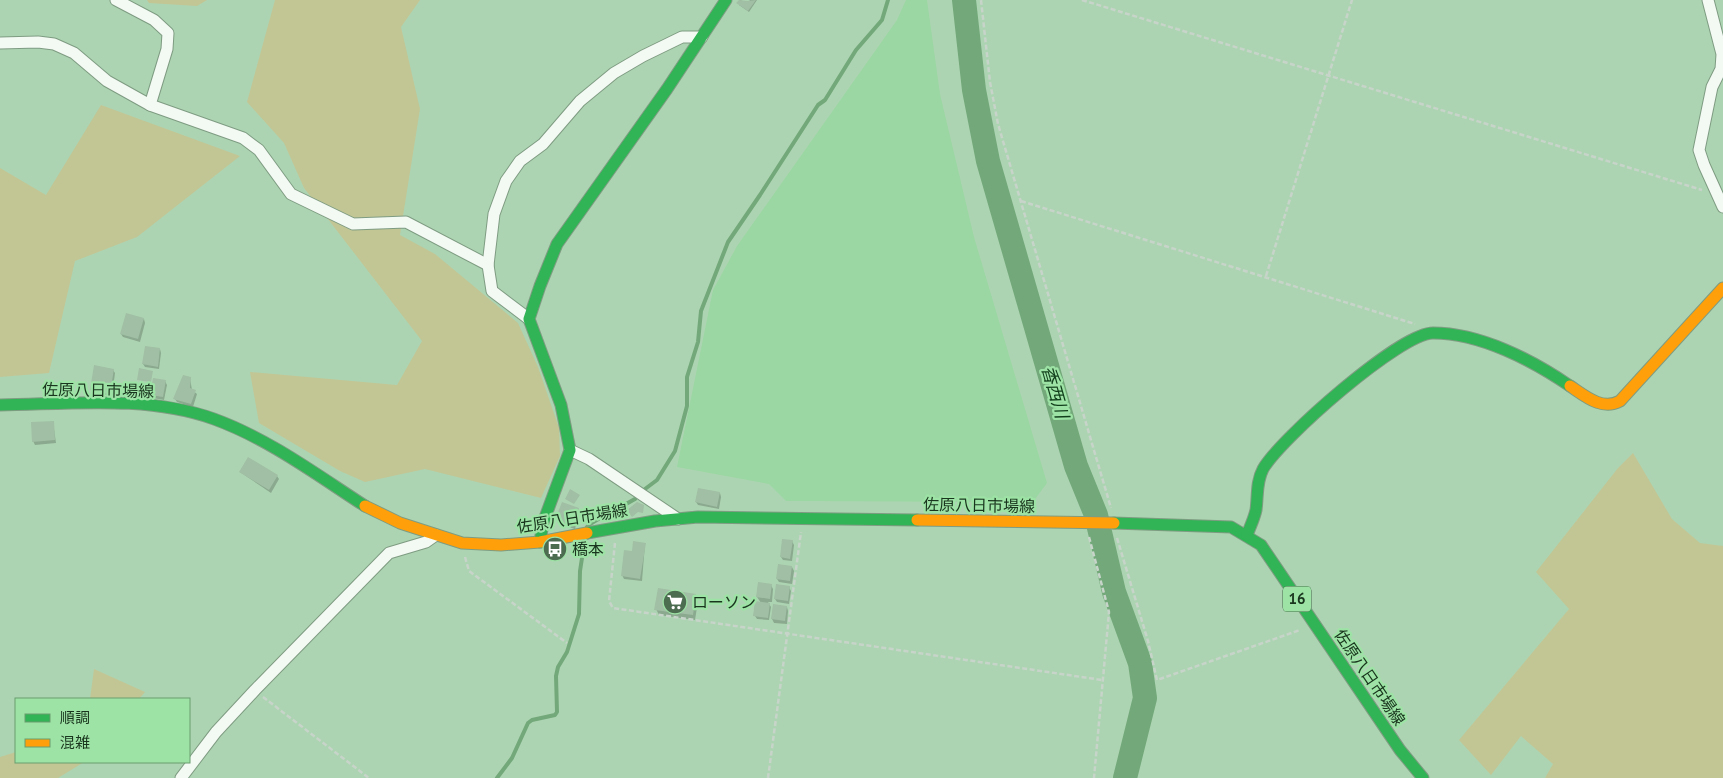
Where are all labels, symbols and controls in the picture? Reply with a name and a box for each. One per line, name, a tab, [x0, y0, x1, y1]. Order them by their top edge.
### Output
water label: 香西川	[1037, 363, 1075, 423]
street label: 佐原八日市場線	[42, 379, 154, 401]
street label: 佐原八日市場線	[923, 494, 1035, 516]
street label: 佐原八日市場線	[515, 499, 629, 537]
bus stop icon: 橋本	[542, 536, 568, 562]
place label: 橋本	[572, 539, 604, 559]
road number: 16	[1283, 586, 1311, 612]
supermarket icon: ローソン	[662, 589, 688, 615]
place label: ローソン	[692, 592, 756, 612]
street label: 佐原八日市場線	[1330, 625, 1410, 729]
legend	[15, 698, 190, 763]
text: 順調	[60, 708, 90, 727]
text: 混雑	[60, 733, 90, 752]

